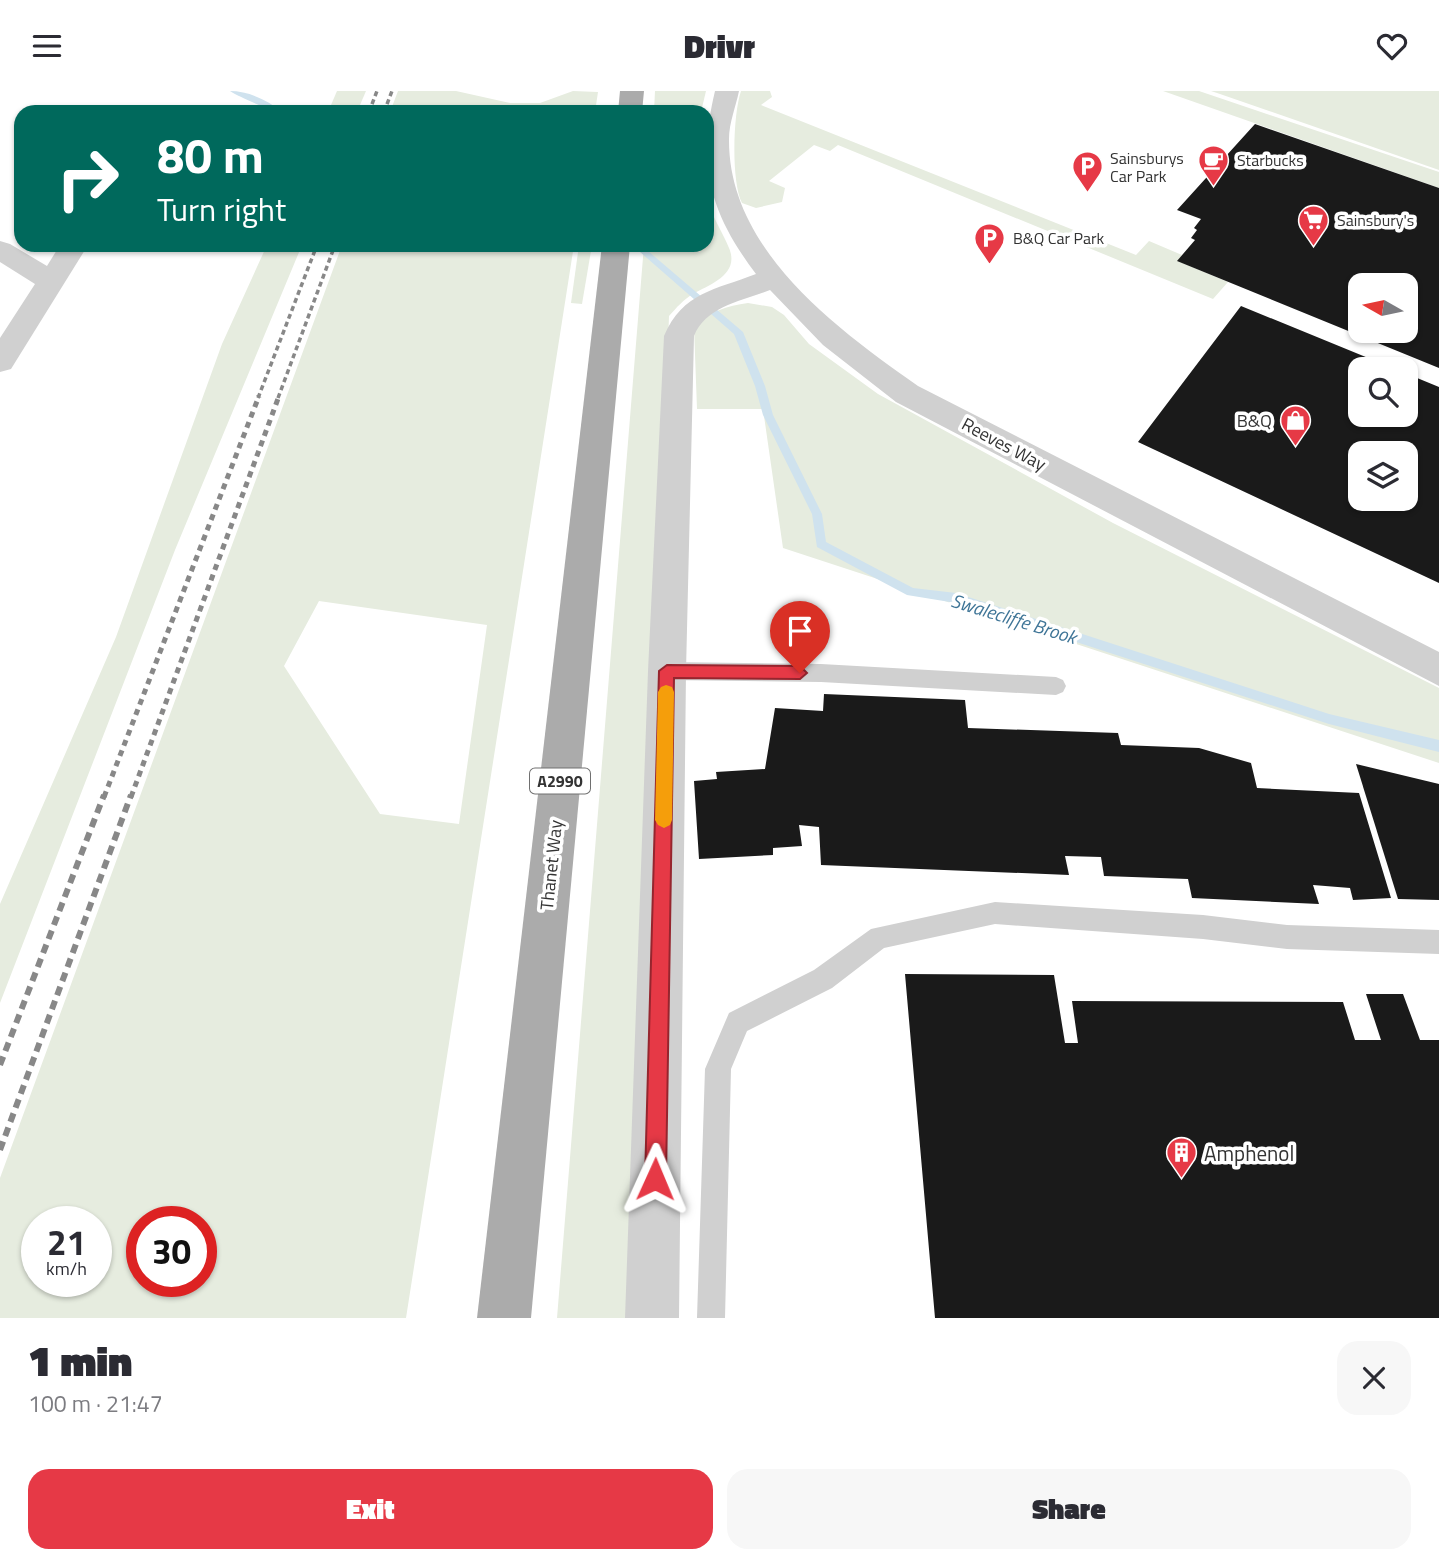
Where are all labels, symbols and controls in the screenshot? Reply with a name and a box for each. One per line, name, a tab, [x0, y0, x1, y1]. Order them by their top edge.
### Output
text: Drivr	[684, 22, 755, 70]
icon: menu	[28, 27, 66, 65]
icon: heart	[1373, 27, 1411, 65]
text: 80 m	[157, 117, 264, 192]
icon: right	[42, 133, 133, 224]
cafe icon: Starbucks	[1197, 143, 1231, 187]
place label: Sainsburys Car Park	[1110, 146, 1184, 188]
place label: Starbucks	[1237, 148, 1304, 172]
parking icon: Sainsburys Car Park	[1070, 150, 1104, 194]
text: Turn right	[157, 185, 286, 233]
supermarket icon: Sainsbury's	[1297, 203, 1331, 247]
place label: Sainsbury's	[1337, 208, 1414, 232]
parking icon: B&Q Car Park	[973, 221, 1007, 265]
place label: B&Q Car Park	[1013, 226, 1105, 250]
north arrow	[1348, 273, 1418, 343]
map controls	[1348, 273, 1418, 511]
button: search	[1348, 357, 1418, 427]
shop icon: B&Q	[1278, 403, 1312, 447]
place label: B&Q	[1237, 407, 1272, 434]
street label: Reeves Way	[957, 410, 1051, 478]
button: layers	[1348, 441, 1418, 511]
water label: Swalecliffe Brook	[948, 585, 1083, 652]
pin	[770, 601, 830, 673]
icon: arrive	[781, 612, 819, 650]
road number: A2990	[530, 769, 590, 793]
street label: Thanet Way	[533, 818, 569, 911]
building icon: Amphenol	[1164, 1136, 1198, 1180]
place label: Amphenol	[1204, 1137, 1294, 1169]
position arrow	[618, 1142, 692, 1216]
speed limit sign: 30	[126, 1206, 217, 1297]
text: 21	[47, 1215, 86, 1269]
text: km/h	[46, 1255, 87, 1282]
text: 1 min	[28, 1328, 132, 1392]
button: close	[1337, 1341, 1411, 1415]
text: 100 m · 21:47	[28, 1386, 163, 1421]
button: Exit	[28, 1469, 713, 1549]
button: Share	[727, 1469, 1411, 1549]

